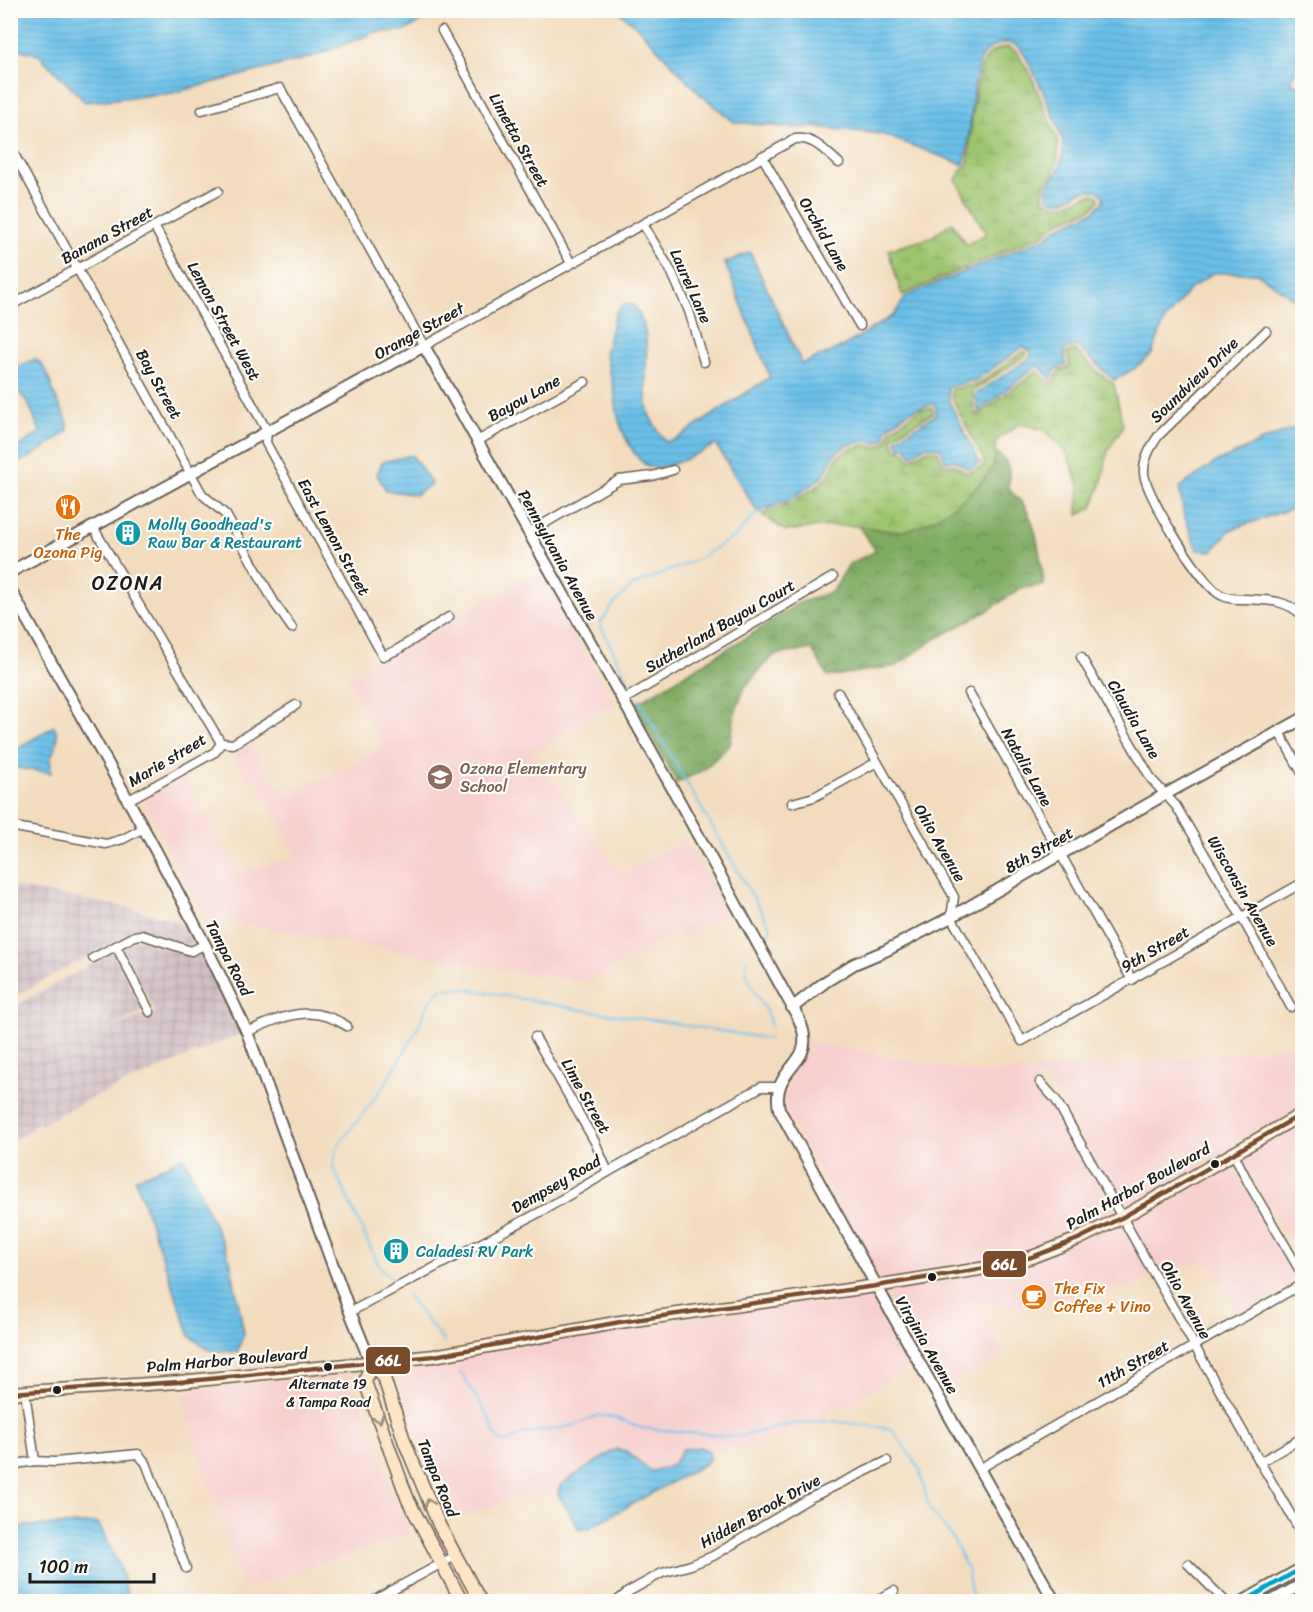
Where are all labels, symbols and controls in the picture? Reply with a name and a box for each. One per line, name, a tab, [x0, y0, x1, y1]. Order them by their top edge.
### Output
street label: Limetta Street	[481, 87, 557, 193]
street label: Orchid Lane	[791, 191, 857, 277]
street label: Banana Street	[55, 198, 159, 272]
street label: Laurel Lane	[662, 244, 720, 328]
street label: Lemon Street West	[179, 256, 269, 386]
street label: Orange Street	[368, 294, 470, 368]
street label: Soundview Drive	[1143, 330, 1246, 430]
street label: Bay Street	[128, 343, 190, 425]
street label: Bayou Lane	[482, 366, 566, 430]
street label: East Lemon Street	[290, 473, 378, 601]
street label: Pennsylvania Avenue	[510, 484, 606, 626]
restaurant icon: The Ozona Pig	[53, 492, 83, 522]
place label: Molly Goodhead's Raw Bar & Restaurant	[148, 510, 302, 557]
building icon: Molly Goodhead's Raw Bar & Restaurant	[113, 518, 143, 548]
place label: The Ozona Pig	[33, 520, 103, 567]
district label: OZONA	[92, 566, 164, 601]
street label: Sutherland Bayou Court	[639, 571, 801, 681]
street label: Claudia Lane	[1099, 674, 1169, 765]
street label: Natalie Lane	[993, 722, 1061, 812]
street label: Marie street	[122, 725, 212, 795]
place label: Ozona Elementary School	[460, 754, 587, 801]
school or university icon: Ozona Elementary School	[425, 762, 455, 792]
street label: Ohio Avenue	[906, 798, 974, 888]
street label: 8th Street	[999, 819, 1079, 881]
street label: Wisconsin Avenue	[1199, 830, 1287, 952]
street label: Tampa Road	[197, 915, 261, 1003]
street label: 9th Street	[1115, 917, 1195, 981]
street label: Lime Street	[553, 1053, 619, 1139]
street label: Palm Harbor Boulevard	[1060, 1133, 1217, 1238]
street label: Dempsey Road	[506, 1146, 608, 1222]
unlabelled marker	[1209, 1158, 1221, 1170]
building icon: Caladesi RV Park	[381, 1236, 411, 1266]
place label: Caladesi RV Park	[416, 1237, 534, 1266]
line badge: 66L	[982, 1250, 1027, 1278]
text: 66L	[990, 1250, 1017, 1279]
street label: Ohio Avenue	[1152, 1255, 1220, 1345]
unlabelled marker	[926, 1271, 938, 1283]
place label: The Fix Coffee + Vino	[1054, 1274, 1151, 1321]
cafe icon: The Fix Coffee + Vino	[1019, 1282, 1049, 1312]
street label: Virginia Avenue	[887, 1290, 967, 1400]
street label: 11th Street	[1091, 1331, 1175, 1396]
street label: Palm Harbor Boulevard	[145, 1338, 310, 1381]
line badge: 66L	[365, 1346, 411, 1375]
text: 66L	[374, 1346, 401, 1375]
marker: Alternate 19 & Tampa Road	[322, 1361, 334, 1373]
place label: Alternate 19 & Tampa Road	[286, 1372, 372, 1415]
unlabelled marker	[51, 1384, 63, 1396]
one-way arrow	[371, 1413, 384, 1423]
street label: Tampa Road	[409, 1434, 467, 1523]
street label: Hidden Brook Drive	[694, 1466, 826, 1556]
one-way arrow	[425, 1499, 437, 1510]
scale bar	[30, 1546, 154, 1584]
text: 100 m	[39, 1551, 88, 1583]

